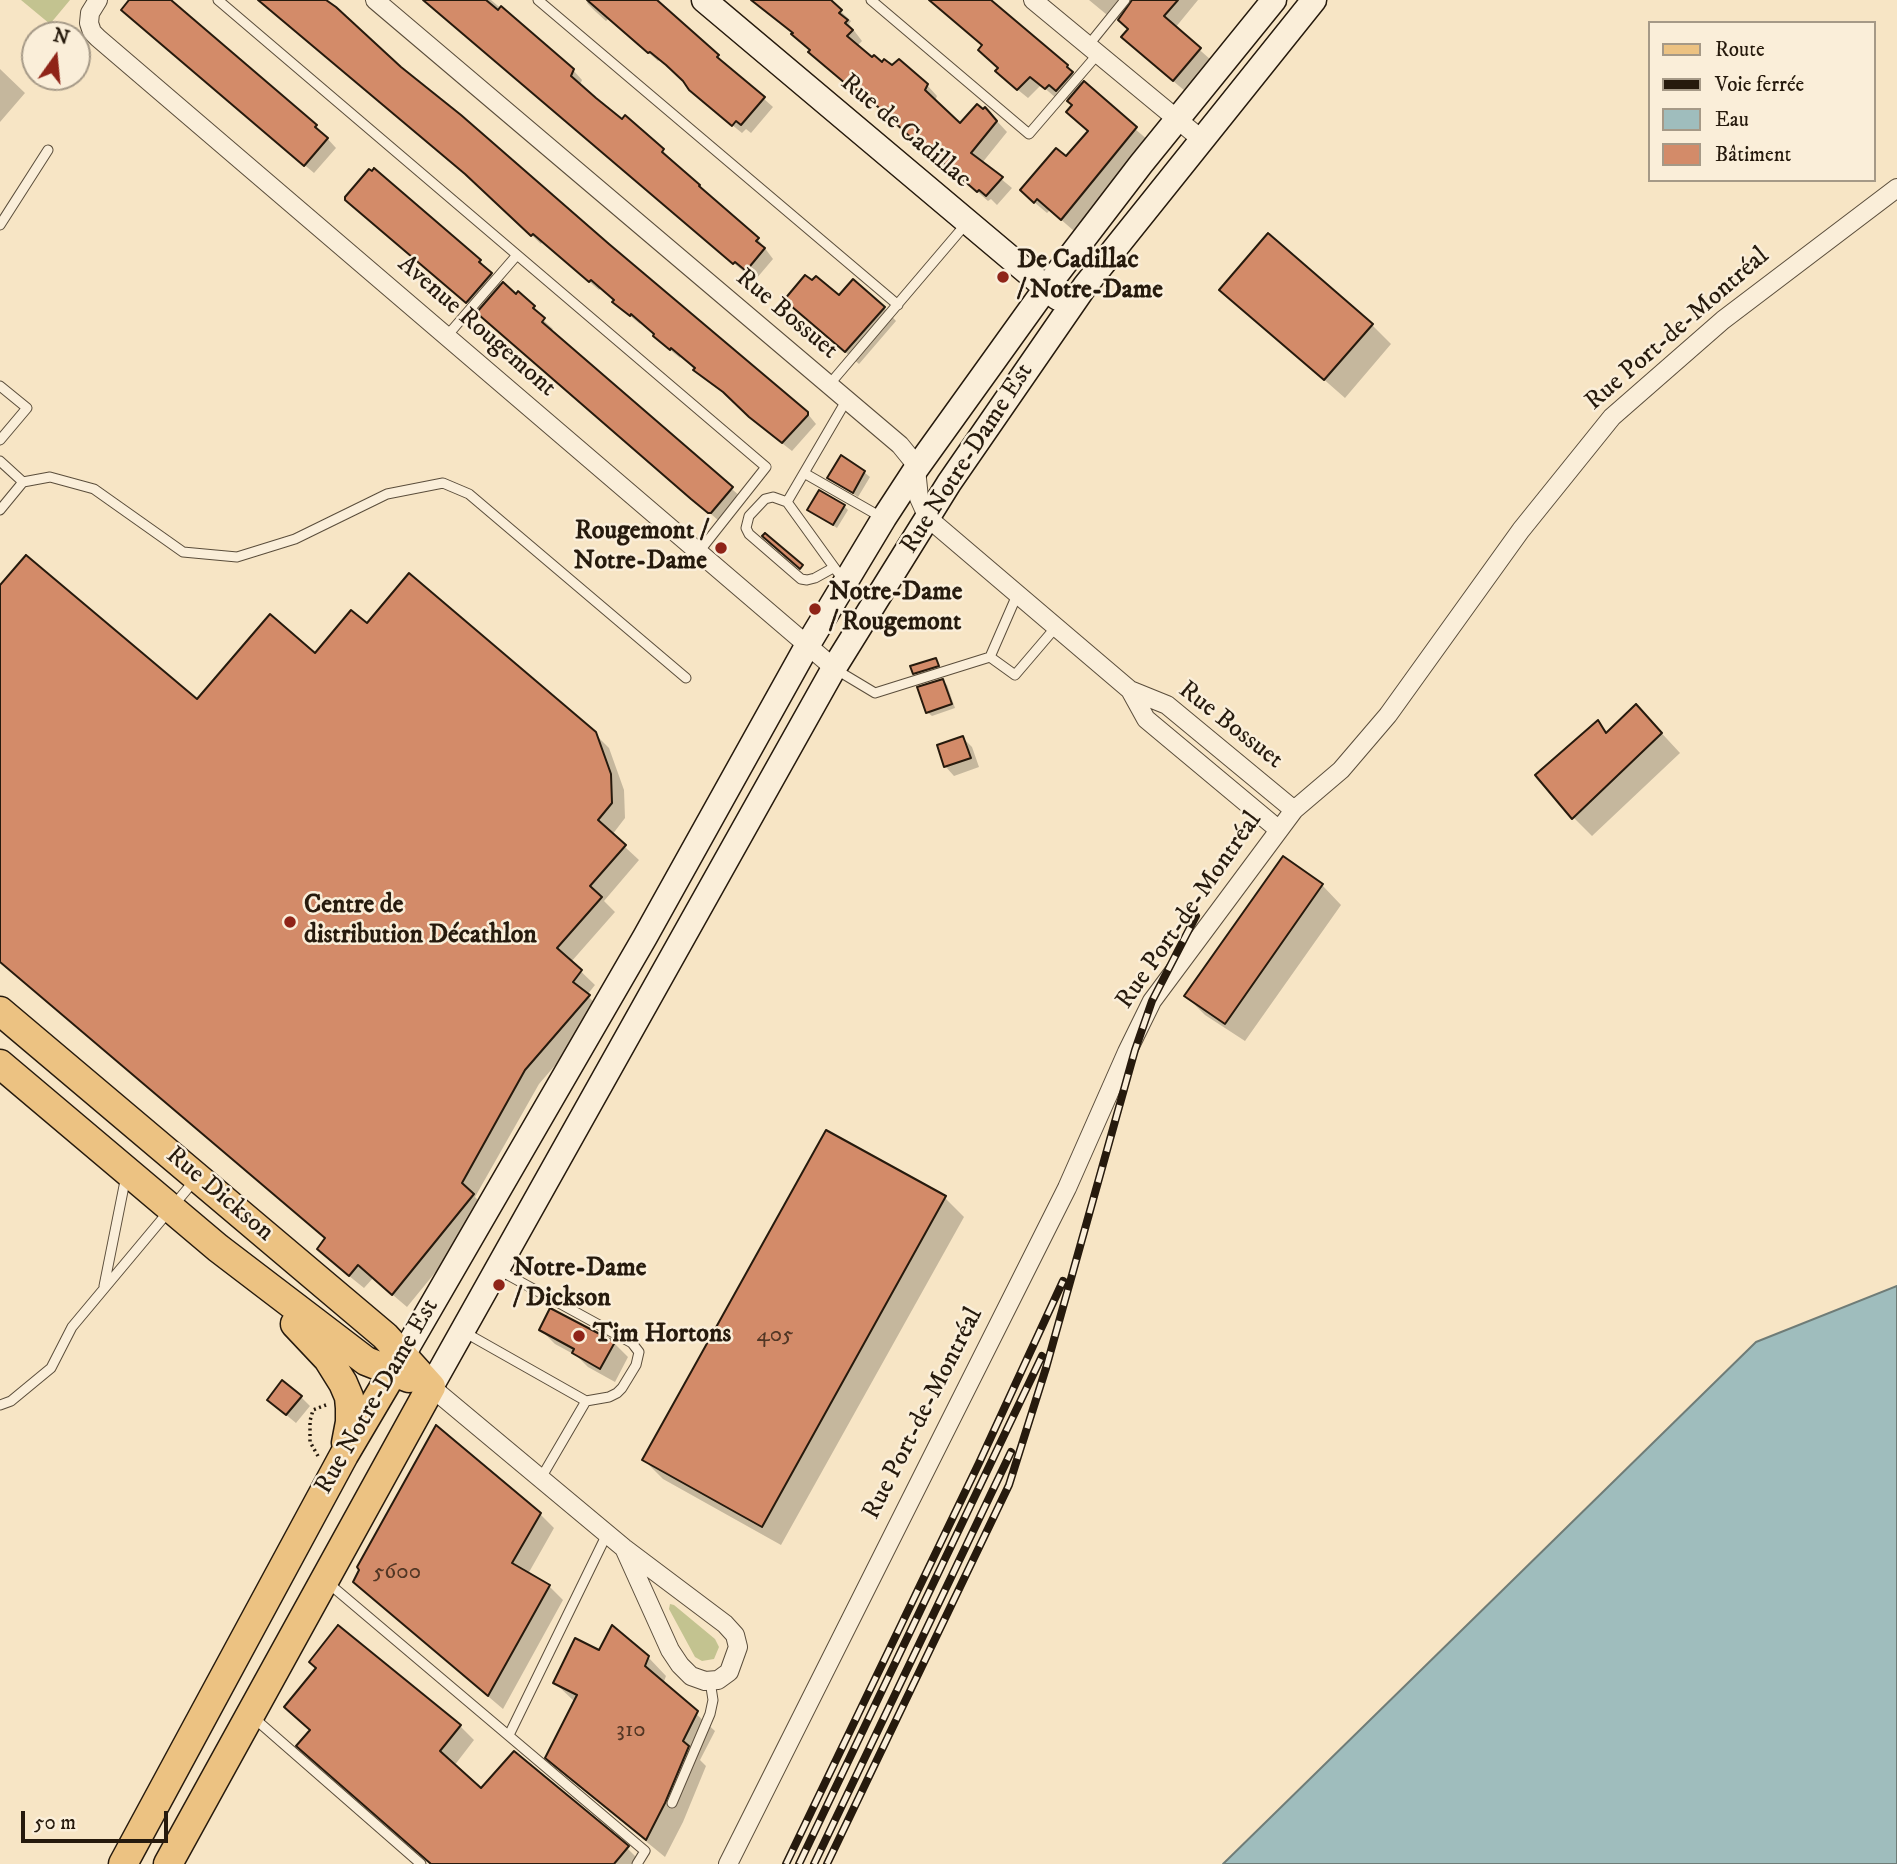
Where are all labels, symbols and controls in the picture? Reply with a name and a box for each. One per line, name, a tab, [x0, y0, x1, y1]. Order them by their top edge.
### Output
north arrow	[21, 21, 91, 91]
legend	[1648, 21, 1876, 182]
text: N	[51, 24, 72, 50]
text: Route	[1715, 37, 1765, 63]
street label: Rue de Cadillac	[833, 68, 977, 196]
text: Voie ferrée	[1715, 72, 1804, 98]
text: Eau	[1715, 107, 1749, 133]
text: Bâtiment	[1715, 142, 1791, 168]
street label: Rue Port-de-Montréal	[1580, 242, 1776, 418]
place label: De Cadillac / Notre-Dame	[1017, 246, 1163, 308]
street label: Avenue Rougemont	[390, 250, 562, 404]
street label: Rue Bossuet	[728, 263, 844, 367]
marker: De Cadillac / Notre-Dame	[995, 269, 1011, 285]
street label: Rue Notre-Dame Est	[895, 358, 1041, 560]
place label: Rougemont / Notre-Dame	[574, 517, 707, 578]
marker: Rougemont / Notre-Dame	[713, 540, 729, 556]
place label: Notre-Dame / Rougemont	[829, 578, 962, 640]
marker: Notre-Dame / Rougemont	[807, 601, 823, 617]
street label: Rue Bossuet	[1171, 675, 1289, 777]
street label: Rue Port-de-Montréal	[1110, 807, 1270, 1015]
place label: Centre de distribution Décathlon	[304, 891, 537, 953]
marker: Centre de distribution Décathlon	[282, 914, 298, 930]
street label: Rue Dickson	[159, 1141, 279, 1249]
place label: Notre-Dame / Dickson	[513, 1254, 646, 1316]
marker: Notre-Dame / Dickson	[491, 1277, 507, 1293]
street label: Rue Notre-Dame Est	[309, 1294, 447, 1500]
street label: Rue Port-de-Montréal	[857, 1303, 991, 1525]
place label: Tim Hortons	[593, 1320, 731, 1352]
house number: 405	[756, 1322, 794, 1350]
marker: Tim Hortons	[571, 1328, 587, 1344]
house number: 5600	[373, 1559, 421, 1587]
house number: 310	[616, 1717, 646, 1745]
scale bar	[24, 1798, 172, 1842]
text: 50 m	[34, 1810, 76, 1836]

